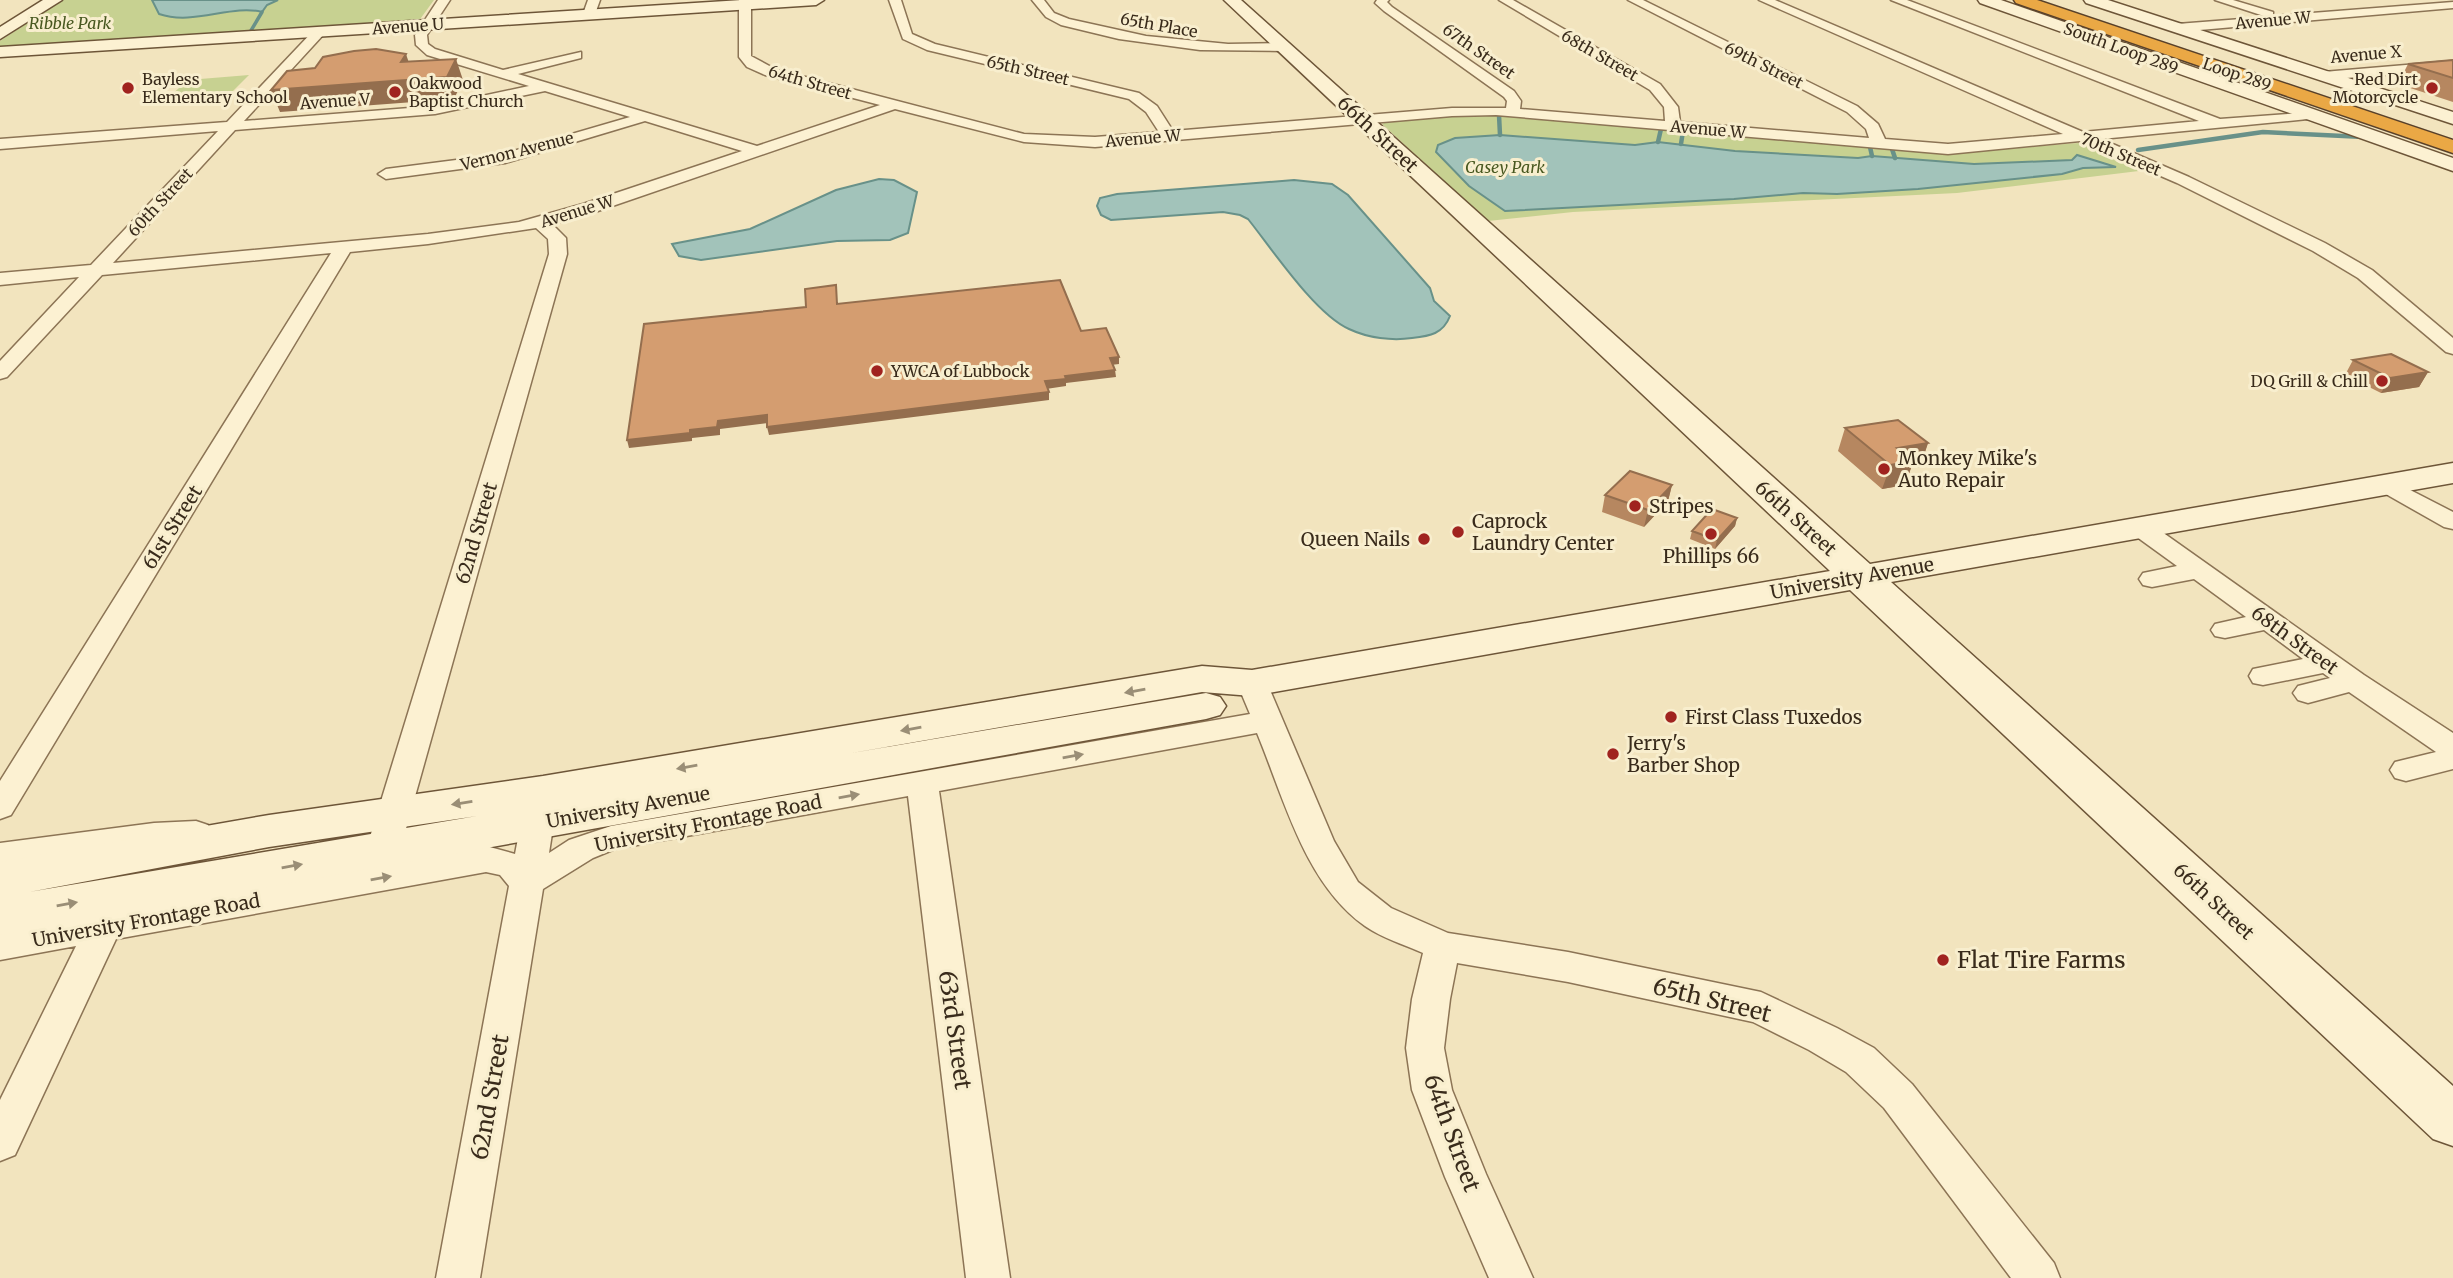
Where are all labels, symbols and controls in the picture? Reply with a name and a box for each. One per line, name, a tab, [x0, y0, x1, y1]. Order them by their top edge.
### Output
street label: Avenue W	[2233, 7, 2313, 33]
street label: 65th Place	[1119, 8, 1199, 42]
park label: Ribble Park	[29, 13, 112, 33]
street label: Avenue U	[371, 14, 445, 39]
street label: South Loop 289	[2061, 18, 2181, 78]
street label: 67th Street	[1439, 19, 1520, 84]
street label: 68th Street	[1558, 25, 1643, 85]
street label: 69th Street	[1721, 37, 1807, 93]
street label: Avenue X	[2329, 41, 2403, 67]
street label: 65th Street	[985, 51, 1072, 89]
street label: Loop 289	[2200, 53, 2274, 95]
street label: 64th Street	[766, 61, 855, 104]
place label: Bayless Elementary School	[142, 69, 288, 107]
place label: Red Dirt Motorcycle	[2332, 69, 2419, 107]
place label: Oakwood Baptist Church	[409, 73, 524, 111]
marker: Bayless Elementary School	[120, 80, 136, 96]
marker: Red Dirt Motorcycle	[2424, 80, 2440, 96]
marker: Oakwood Baptist Church	[387, 84, 403, 100]
street label: Avenue V	[298, 89, 371, 114]
street label: 66th Street	[1333, 91, 1424, 178]
street label: Avenue W	[1668, 116, 1748, 142]
street label: Avenue W	[1103, 125, 1183, 151]
street label: Vernon Avenue	[457, 127, 576, 175]
street label: 70th Street	[2078, 128, 2165, 180]
park label: Casey Park	[1465, 157, 1545, 177]
street label: 60th Street	[123, 163, 197, 240]
street label: Avenue W	[537, 190, 617, 232]
place label: YWCA of Lubbock	[890, 361, 1030, 381]
marker: YWCA of Lubbock	[869, 363, 885, 379]
place label: DQ Grill & Chill	[2251, 371, 2368, 391]
marker: DQ Grill & Chill	[2374, 373, 2390, 389]
place label: Monkey Mike's Auto Repair	[1897, 446, 2037, 492]
marker: Monkey Mike's Auto Repair	[1876, 461, 1892, 477]
street label: 66th Street	[1750, 475, 1842, 561]
street label: 62nd Street	[450, 479, 502, 587]
street label: 61st Street	[137, 480, 207, 573]
place label: Stripes	[1649, 494, 1714, 518]
marker: Stripes	[1627, 498, 1643, 514]
place label: Caprock Laundry Center	[1472, 509, 1615, 555]
marker: Caprock Laundry Center	[1450, 524, 1466, 540]
marker: Phillips 66	[1703, 526, 1719, 542]
place label: Queen Nails	[1301, 527, 1410, 551]
marker: Queen Nails	[1416, 531, 1432, 547]
place label: Phillips 66	[1663, 544, 1759, 568]
street label: University Avenue	[1768, 552, 1936, 604]
street label: 68th Street	[2247, 600, 2344, 680]
one-way arrow	[1124, 686, 1146, 697]
place label: First Class Tuxedos	[1685, 705, 1862, 729]
marker: First Class Tuxedos	[1663, 709, 1679, 725]
one-way arrow	[900, 724, 922, 735]
place label: Jerry's Barber Shop	[1626, 731, 1740, 777]
marker: Jerry's Barber Shop	[1605, 746, 1621, 762]
one-way arrow	[1062, 750, 1084, 761]
one-way arrow	[676, 762, 698, 773]
street label: University Avenue	[544, 781, 712, 833]
street label: University Frontage Road	[592, 789, 824, 857]
one-way arrow	[838, 790, 860, 801]
one-way arrow	[451, 798, 473, 809]
street label: 66th Street	[2169, 858, 2260, 945]
one-way arrow	[281, 860, 303, 871]
one-way arrow	[370, 872, 392, 883]
street label: University Frontage Road	[30, 888, 262, 952]
one-way arrow	[56, 898, 78, 909]
place label: Flat Tire Farms	[1957, 945, 2125, 974]
marker: Flat Tire Farms	[1935, 952, 1951, 968]
street label: 63rd Street	[933, 969, 978, 1091]
street label: 65th Street	[1650, 971, 1774, 1028]
street label: 62nd Street	[464, 1032, 515, 1162]
street label: 64th Street	[1418, 1070, 1487, 1196]

